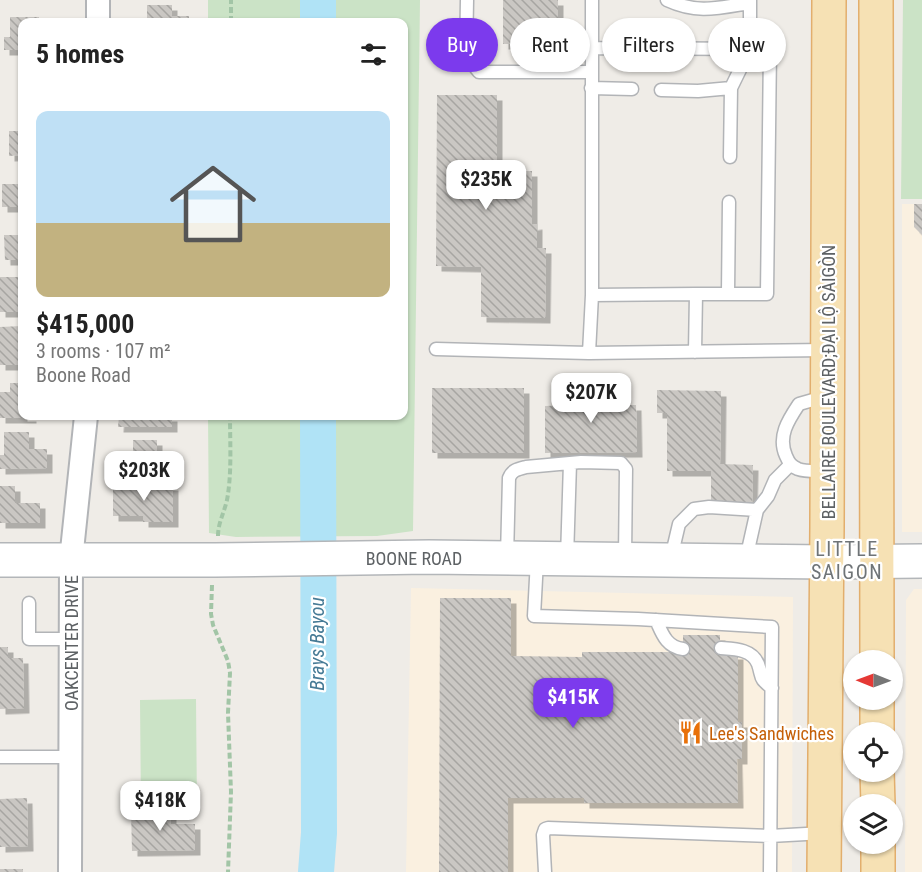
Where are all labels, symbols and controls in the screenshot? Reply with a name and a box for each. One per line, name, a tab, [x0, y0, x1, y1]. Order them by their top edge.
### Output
chip: Buy	[426, 18, 498, 72]
chip: Rent	[510, 18, 590, 72]
chip: Filters	[602, 18, 696, 72]
chip: New	[708, 18, 786, 72]
icon: filters	[357, 38, 390, 71]
text: 5 homes	[36, 39, 124, 69]
icon: home	[159, 150, 267, 258]
pin: $235K	[444, 160, 528, 211]
text: $235K	[460, 167, 512, 191]
street label: BELLAIRE BOULEVARD;ĐẠI LỘ SÀIGÒN	[818, 245, 839, 519]
text: $415,000	[36, 309, 134, 339]
text: 3 rooms · 107 m²	[36, 339, 171, 363]
text: Boone Road	[36, 363, 131, 387]
pin: $207K	[549, 373, 633, 424]
text: $207K	[565, 380, 617, 404]
pin: $203K	[102, 451, 186, 502]
text: $203K	[118, 458, 170, 482]
district label: LITTLE SAIGON	[811, 537, 883, 584]
street label: BOONE ROAD	[366, 548, 462, 569]
street label: OAKCENTER DRIVE	[61, 575, 82, 711]
water label: Brays Bayou	[305, 597, 329, 691]
north arrow	[843, 650, 903, 710]
map controls	[843, 650, 903, 854]
pin: $415K	[531, 678, 615, 729]
text: $415K	[547, 685, 599, 709]
restaurant icon: Lee's Sandwiches	[678, 720, 704, 746]
button: locate	[843, 722, 903, 782]
place label: Lee's Sandwiches	[709, 723, 834, 744]
pin: $418K	[118, 781, 202, 832]
text: $418K	[134, 788, 186, 812]
button: layers	[843, 794, 903, 854]

